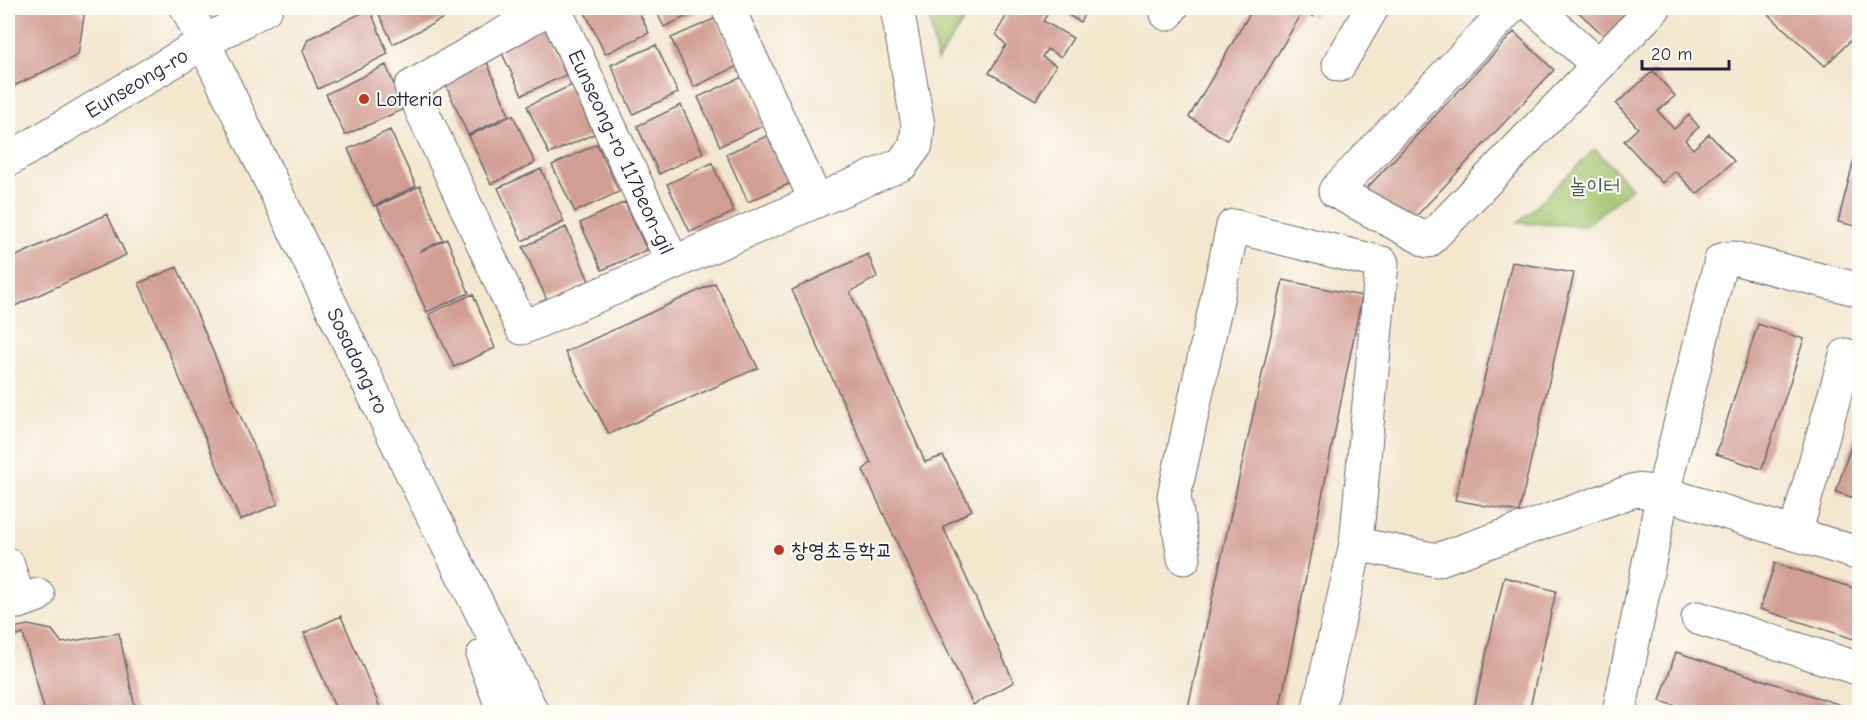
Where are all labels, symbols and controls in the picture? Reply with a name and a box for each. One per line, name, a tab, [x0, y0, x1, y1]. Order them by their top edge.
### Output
scale bar	[1642, 33, 1729, 71]
street label: Eunseong-ro	[81, 43, 192, 123]
text: 20 m	[1651, 44, 1692, 65]
street label: Eunseong-ro 117beon-gil	[563, 46, 679, 258]
place label: Lotteria	[376, 87, 443, 111]
marker: Lotteria	[357, 92, 371, 106]
park label: 놀이터	[1570, 174, 1620, 198]
street label: Sosadong-ro	[322, 304, 393, 418]
place label: 창영초등학교	[791, 538, 892, 562]
marker: 창영초등학교	[772, 543, 786, 557]

